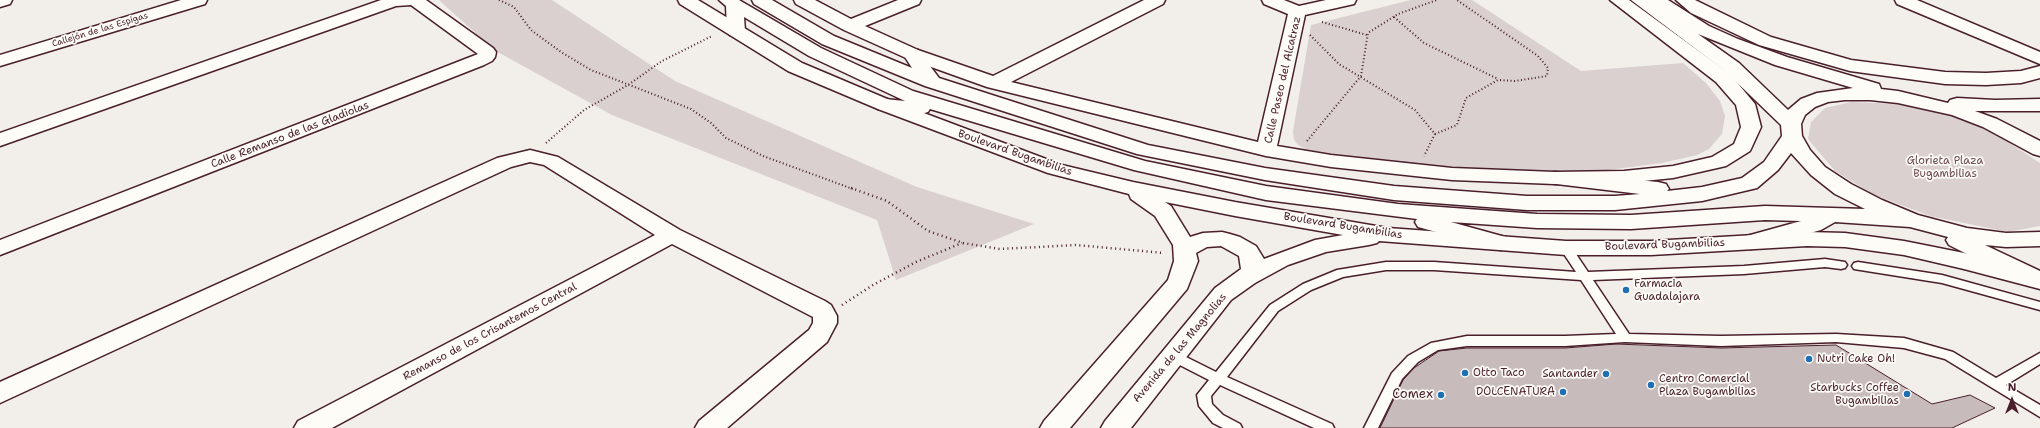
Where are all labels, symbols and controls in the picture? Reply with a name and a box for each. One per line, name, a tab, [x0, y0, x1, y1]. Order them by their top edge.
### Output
street label: Callejón de las Espigas	[51, 10, 149, 50]
street label: Calle Paseo del Alcatraz	[1262, 15, 1304, 145]
street label: Calle Remanso de las Gladiolas	[209, 99, 371, 171]
street label: Boulevard Bugambilias	[956, 127, 1074, 179]
park label: Glorieta Plaza Bugambilias	[1907, 154, 1983, 180]
street label: Boulevard Bugambilias	[1283, 210, 1403, 242]
street label: Boulevard Bugambilias	[1605, 236, 1725, 254]
place label: Farmacia Guadalajara	[1634, 277, 1700, 303]
street label: Remanso de los Crisantemos Central	[401, 280, 579, 384]
marker: Farmacia Guadalajara	[1621, 285, 1631, 295]
street label: Avenida de las Magnolias	[1130, 291, 1230, 405]
place label: Nutri Cake Oh!	[1817, 352, 1895, 366]
marker: Nutri Cake Oh!	[1804, 354, 1814, 364]
place label: Otto Taco	[1473, 366, 1525, 380]
place label: Santander	[1542, 367, 1598, 381]
marker: Otto Taco	[1460, 368, 1470, 378]
marker: Santander	[1601, 369, 1611, 379]
place label: Centro Comercial Plaza Bugambilias	[1659, 372, 1756, 398]
marker: Centro Comercial Plaza Bugambilias	[1646, 380, 1656, 390]
north arrow	[1992, 380, 2032, 420]
text: N	[2008, 380, 2016, 395]
place label: Starbucks Coffee Bugambilias	[1810, 381, 1899, 407]
place label: DOLCENATURA	[1476, 385, 1555, 399]
place label: Comex	[1392, 387, 1433, 403]
marker: DOLCENATURA	[1558, 387, 1568, 397]
marker: Starbucks Coffee Bugambilias	[1902, 389, 1912, 399]
marker: Comex	[1436, 390, 1446, 400]

